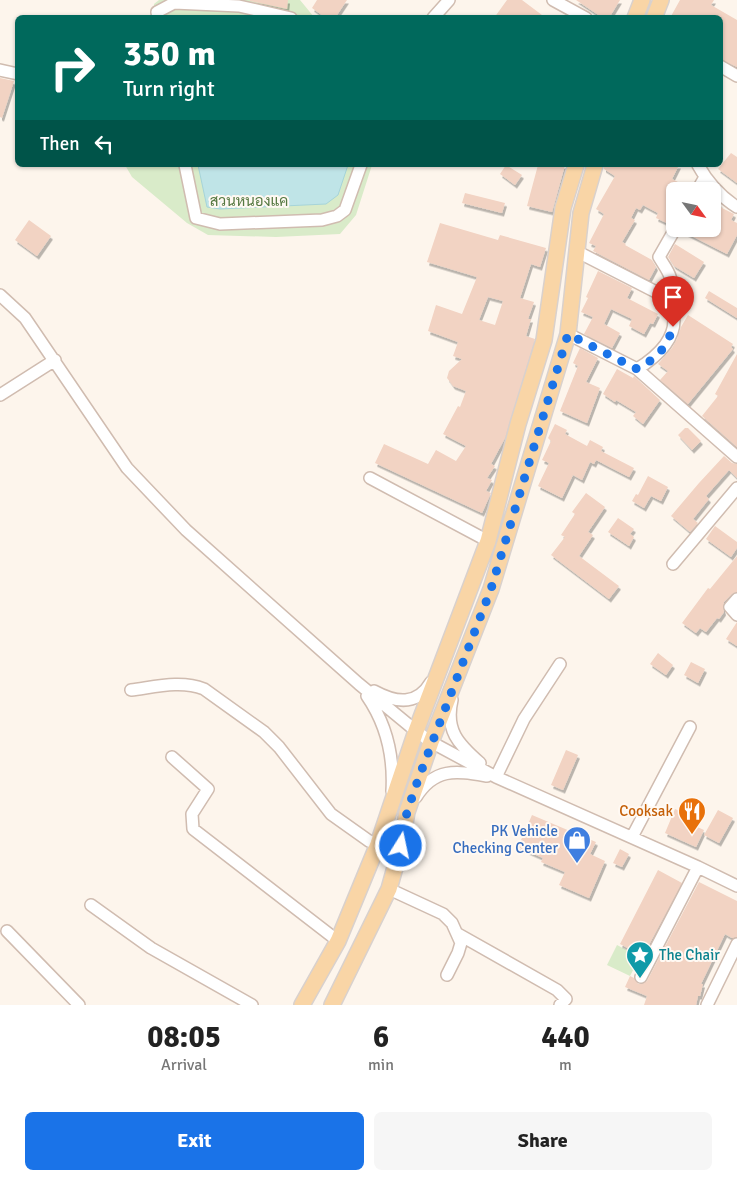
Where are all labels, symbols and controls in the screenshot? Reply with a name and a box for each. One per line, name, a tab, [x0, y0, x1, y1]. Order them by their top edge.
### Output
text: 350 m	[123, 32, 216, 75]
icon: right	[40, 35, 105, 100]
text: Turn right	[123, 75, 215, 102]
icon: left	[90, 130, 118, 158]
text: Then	[40, 132, 80, 156]
north arrow	[666, 182, 721, 238]
map controls	[666, 182, 721, 237]
park label: สวนหนองแค	[210, 192, 288, 210]
pin	[652, 276, 694, 327]
icon: arrive	[659, 283, 687, 311]
restaurant icon: Cooksak	[677, 796, 707, 835]
place label: Cooksak	[619, 802, 673, 820]
position arrow	[374, 819, 426, 871]
place label: PK Vehicle Checking Center	[453, 822, 558, 857]
shop icon: PK Vehicle Checking Center	[562, 825, 592, 864]
place icon: The Chair	[625, 940, 655, 979]
place label: The Chair	[659, 946, 720, 964]
text: 08:05	[147, 1019, 221, 1056]
text: 6	[373, 1019, 389, 1056]
text: 440	[541, 1019, 590, 1056]
text: Arrival	[161, 1055, 207, 1075]
text: min	[368, 1055, 394, 1075]
text: m	[559, 1055, 572, 1075]
button: Exit	[25, 1112, 364, 1170]
button: Share	[374, 1112, 712, 1170]

